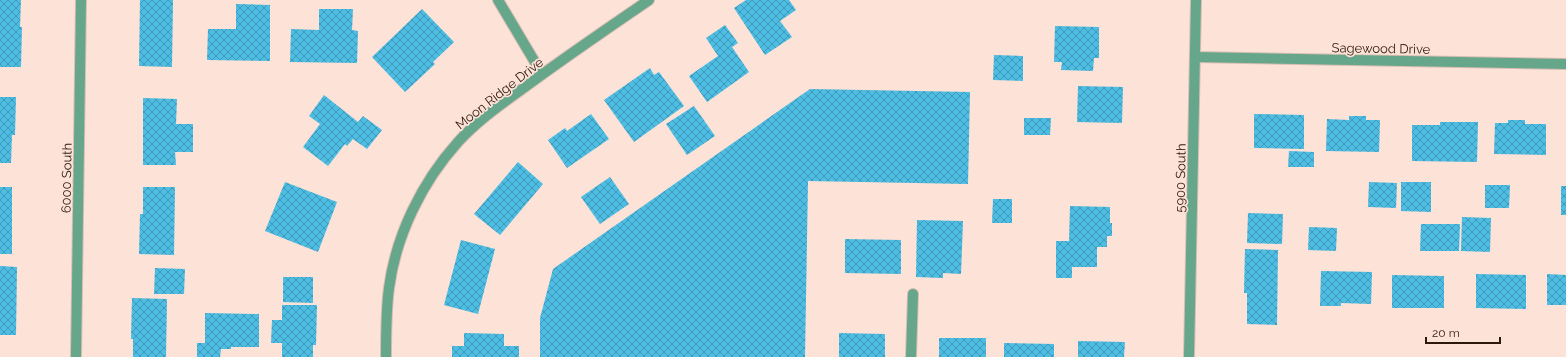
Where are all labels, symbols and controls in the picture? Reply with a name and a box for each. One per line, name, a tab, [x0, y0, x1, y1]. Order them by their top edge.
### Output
street label: Sagewood Drive	[1332, 40, 1431, 57]
street label: Moon Ridge Drive	[453, 54, 546, 132]
street label: 6000 South	[58, 143, 75, 213]
street label: 5900 South	[1172, 143, 1189, 213]
scale bar	[1426, 319, 1500, 345]
text: 20 m	[1432, 326, 1460, 340]

